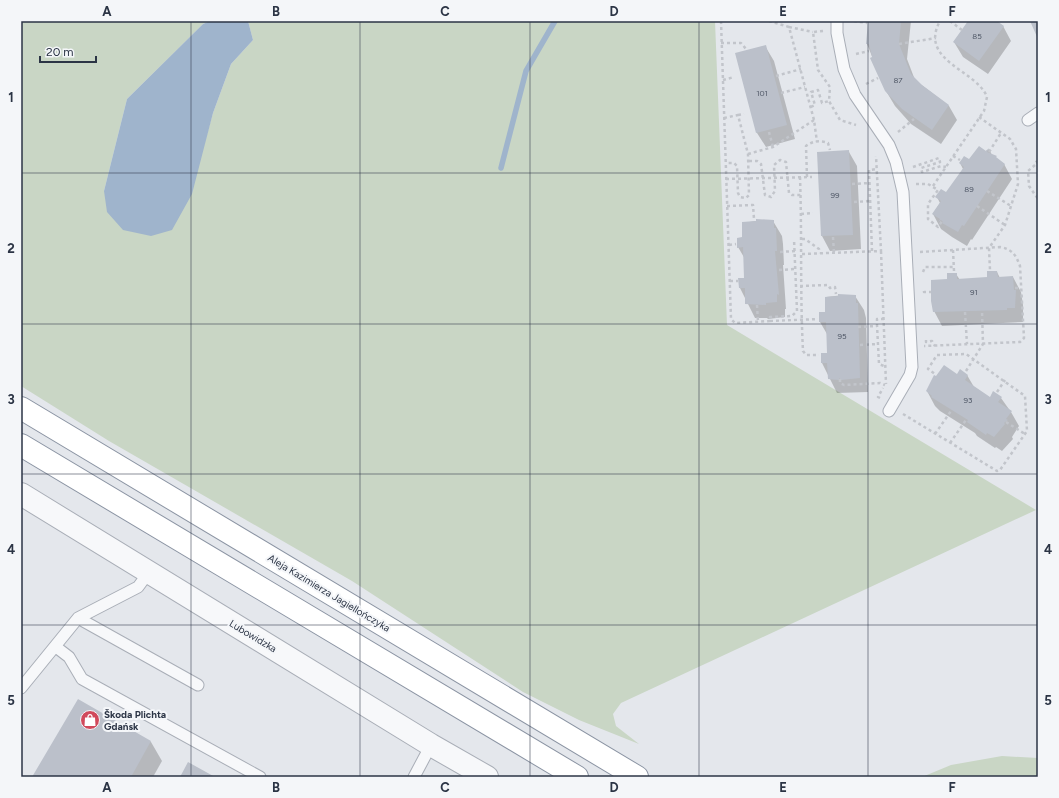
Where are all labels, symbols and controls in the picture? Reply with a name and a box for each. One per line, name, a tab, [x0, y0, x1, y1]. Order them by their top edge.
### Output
text: A	[102, 4, 112, 19]
text: B	[272, 4, 280, 19]
text: C	[440, 4, 450, 19]
text: D	[609, 4, 619, 19]
text: E	[779, 4, 787, 19]
text: F	[948, 4, 956, 19]
house number: 85	[972, 31, 982, 41]
scale bar	[40, 38, 96, 64]
text: 20 m	[46, 45, 74, 59]
house number: 87	[893, 75, 903, 85]
house number: 101	[756, 88, 768, 98]
text: 1	[8, 90, 14, 105]
text: 1	[1045, 90, 1051, 105]
house number: 89	[964, 184, 974, 194]
house number: 99	[830, 190, 840, 200]
text: 2	[7, 241, 15, 256]
text: 2	[1044, 241, 1052, 256]
house number: 91	[970, 287, 978, 297]
house number: 95	[837, 331, 847, 341]
text: 3	[7, 392, 15, 407]
text: 3	[1044, 392, 1052, 407]
house number: 93	[964, 395, 972, 405]
text: 4	[7, 542, 15, 557]
text: 4	[1044, 542, 1052, 557]
street label: Aleja Kazimierza Jagiellończyka	[266, 551, 392, 635]
street label: Lubowidzka	[227, 617, 279, 655]
text: 5	[7, 693, 15, 708]
text: 5	[1044, 693, 1052, 708]
place label: Škoda Plichta Gdańsk	[104, 708, 166, 733]
shop icon: Škoda Plichta Gdańsk	[79, 709, 101, 731]
text: A	[102, 780, 112, 795]
text: B	[272, 780, 280, 795]
text: C	[440, 780, 450, 795]
text: D	[609, 780, 619, 795]
text: E	[779, 780, 787, 795]
text: F	[948, 780, 956, 795]

